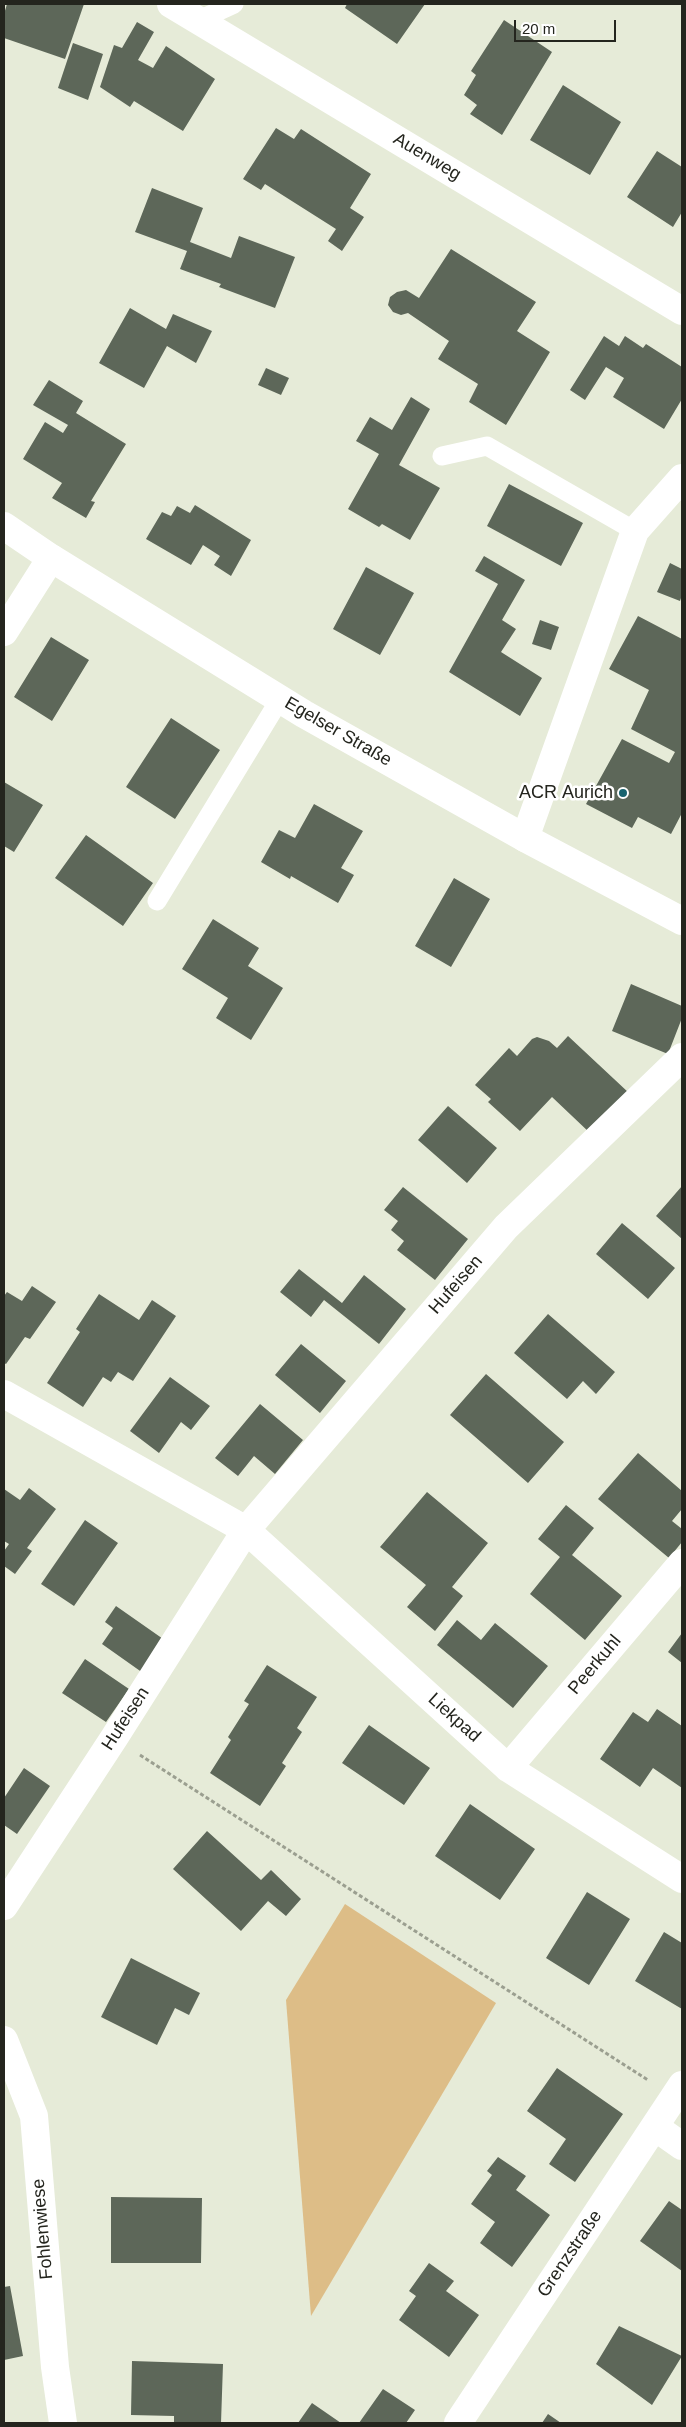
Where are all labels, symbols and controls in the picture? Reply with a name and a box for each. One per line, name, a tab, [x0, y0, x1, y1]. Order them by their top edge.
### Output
scale bar	[516, 10, 618, 42]
text: 20 m	[522, 20, 555, 37]
street label: Auenweg	[389, 128, 465, 186]
street label: Egelser Straße	[281, 693, 395, 771]
place label: ACR Aurich	[519, 782, 613, 804]
marker: ACR Aurich	[617, 787, 629, 799]
street label: Hufeisen	[425, 1251, 487, 1319]
street label: Peerkuhl	[564, 1631, 626, 1699]
street label: Hufeisen	[98, 1683, 154, 1755]
street label: Liekpad	[423, 1689, 485, 1747]
street label: Fohlenwiese	[28, 2178, 58, 2280]
street label: Grenzstraße	[533, 2206, 607, 2302]

